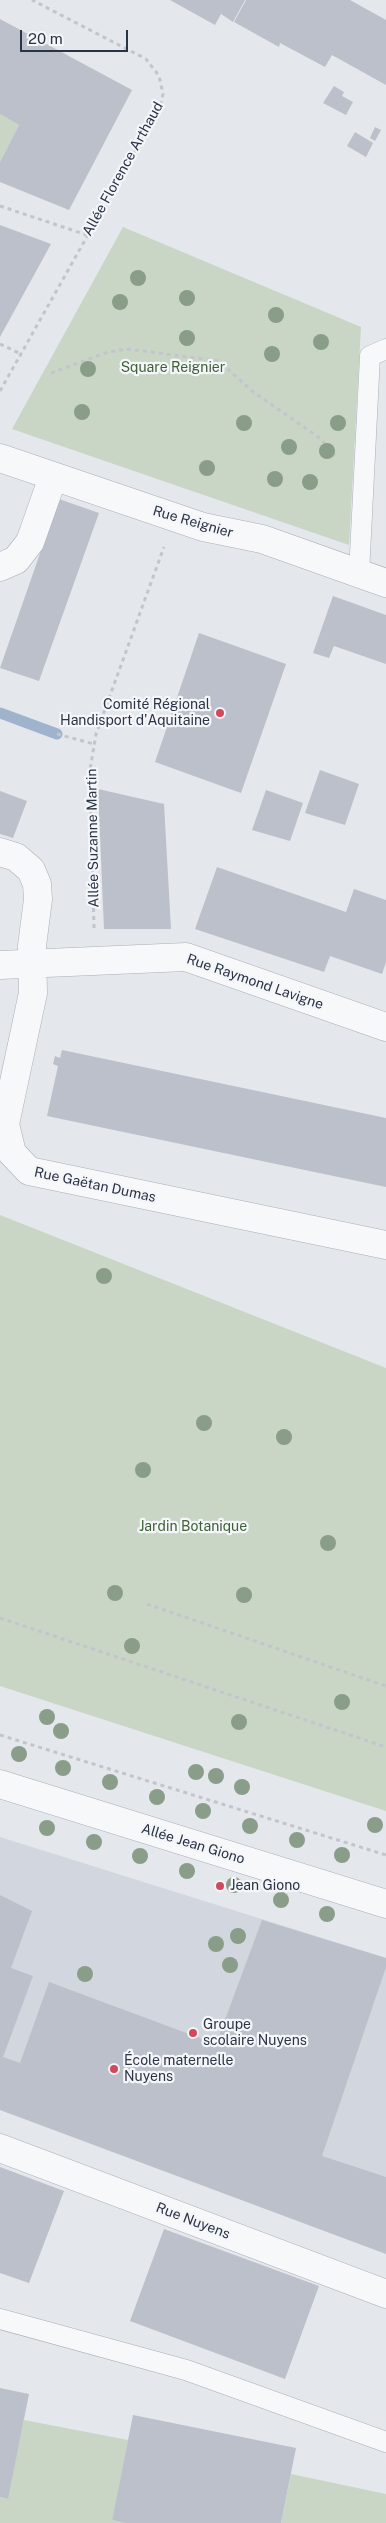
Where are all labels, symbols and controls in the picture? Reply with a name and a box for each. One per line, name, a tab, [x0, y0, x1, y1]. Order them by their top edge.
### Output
scale bar	[22, 20, 130, 52]
text: 20 m	[28, 30, 63, 47]
street label: Allée Florence Arthaud	[79, 99, 167, 239]
park label: Square Reignier	[121, 360, 225, 376]
street label: Rue Reignier	[151, 502, 235, 542]
place label: Comité Régional Handisport d'Aquitaine	[60, 697, 210, 730]
marker: Comité Régional Handisport d'Aquitaine	[214, 707, 226, 719]
street label: Allée Suzanne Martin	[83, 768, 103, 908]
street label: Rue Raymond Lavigne	[184, 951, 326, 1013]
street label: Rue Gaëtan Dumas	[33, 1164, 157, 1206]
park label: Jardin Botanique	[139, 1519, 247, 1535]
street label: Allée Jean Giono	[139, 1820, 247, 1868]
place label: Jean Giono	[230, 1878, 300, 1894]
marker: Jean Giono	[214, 1880, 226, 1892]
place label: Groupe scolaire Nuyens	[203, 2017, 307, 2050]
marker: Groupe scolaire Nuyens	[187, 2027, 199, 2039]
place label: École maternelle Nuyens	[124, 2053, 233, 2086]
marker: École maternelle Nuyens	[108, 2063, 120, 2075]
street label: Rue Nuyens	[154, 2199, 232, 2243]

